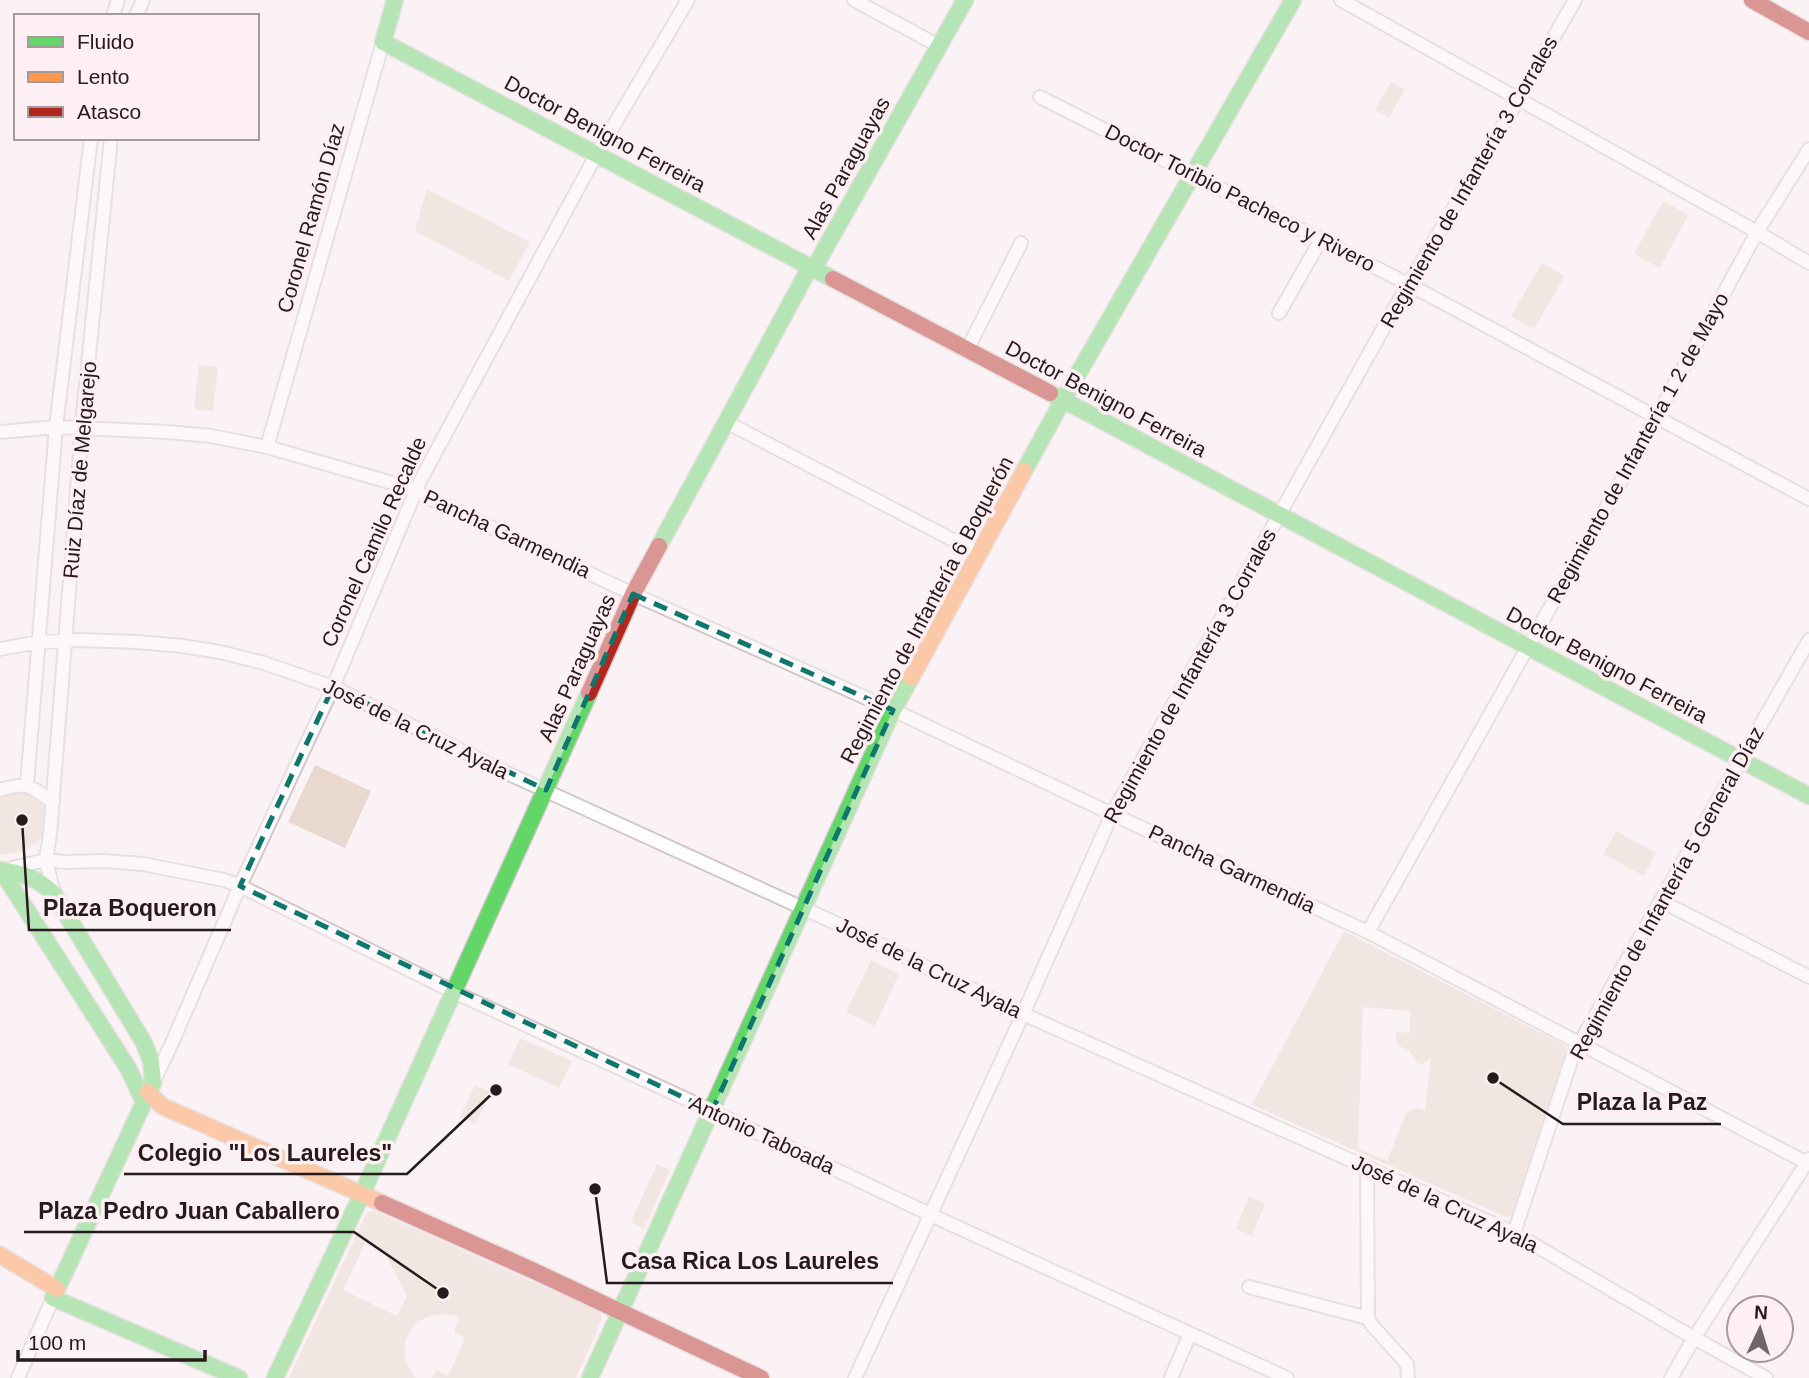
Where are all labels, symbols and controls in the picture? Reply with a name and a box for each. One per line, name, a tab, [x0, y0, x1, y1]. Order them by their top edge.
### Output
legend	[14, 14, 259, 140]
text: Fluido	[77, 30, 134, 53]
street label: Regimiento de Infantería 3 Corrales	[1375, 32, 1562, 332]
text: Lento	[77, 65, 130, 88]
street label: Doctor Benigno Ferreira	[501, 71, 710, 196]
street label: Alas Paraguayas	[797, 93, 894, 243]
text: Atasco	[77, 100, 141, 123]
street label: Doctor Toribio Pacheco y Rivero	[1102, 119, 1379, 276]
street label: Coronel Ramón Díaz	[272, 120, 349, 315]
street label: Regimiento de Infantería 1 2 de Mayo	[1542, 289, 1733, 607]
street label: Doctor Benigno Ferreira	[1002, 336, 1211, 461]
street label: Ruiz Díaz de Melgarejo	[59, 360, 100, 580]
street label: Coronel Camilo Recalde	[317, 433, 430, 650]
street label: Regimiento de Infantería 6 Boquerón	[836, 452, 1018, 767]
street label: Pancha Garmendia	[420, 485, 594, 582]
street label: Regimiento de Infantería 3 Corrales	[1099, 525, 1280, 827]
street label: Alas Paraguayas	[534, 591, 619, 745]
street label: Doctor Benigno Ferreira	[1503, 602, 1712, 727]
street label: José de la Cruz Ayala	[320, 674, 513, 783]
street label: Regimiento de Infantería 5 General Díaz	[1565, 722, 1768, 1063]
street label: Pancha Garmendia	[1145, 820, 1319, 917]
callout: Plaza Boqueron	[29, 886, 231, 930]
text: Plaza Boqueron	[43, 895, 217, 921]
street label: José de la Cruz Ayala	[833, 913, 1026, 1022]
callout: Plaza la Paz	[1563, 1080, 1721, 1124]
text: Plaza la Paz	[1577, 1089, 1707, 1115]
street label: Antonio Taboada	[686, 1091, 839, 1178]
callout: Colegio "Los Laureles"	[124, 1130, 407, 1174]
text: Colegio "Los Laureles"	[138, 1140, 392, 1166]
street label: José de la Cruz Ayala	[1348, 1150, 1542, 1257]
callout: Plaza Pedro Juan Caballero	[24, 1188, 354, 1232]
text: Plaza Pedro Juan Caballero	[38, 1198, 340, 1224]
callout: Casa Rica Los Laureles	[607, 1239, 893, 1283]
text: Casa Rica Los Laureles	[621, 1248, 879, 1274]
north arrow	[1725, 1294, 1795, 1364]
text: N	[1754, 1302, 1769, 1323]
scale bar	[18, 1318, 205, 1362]
text: 100 m	[28, 1331, 86, 1354]

